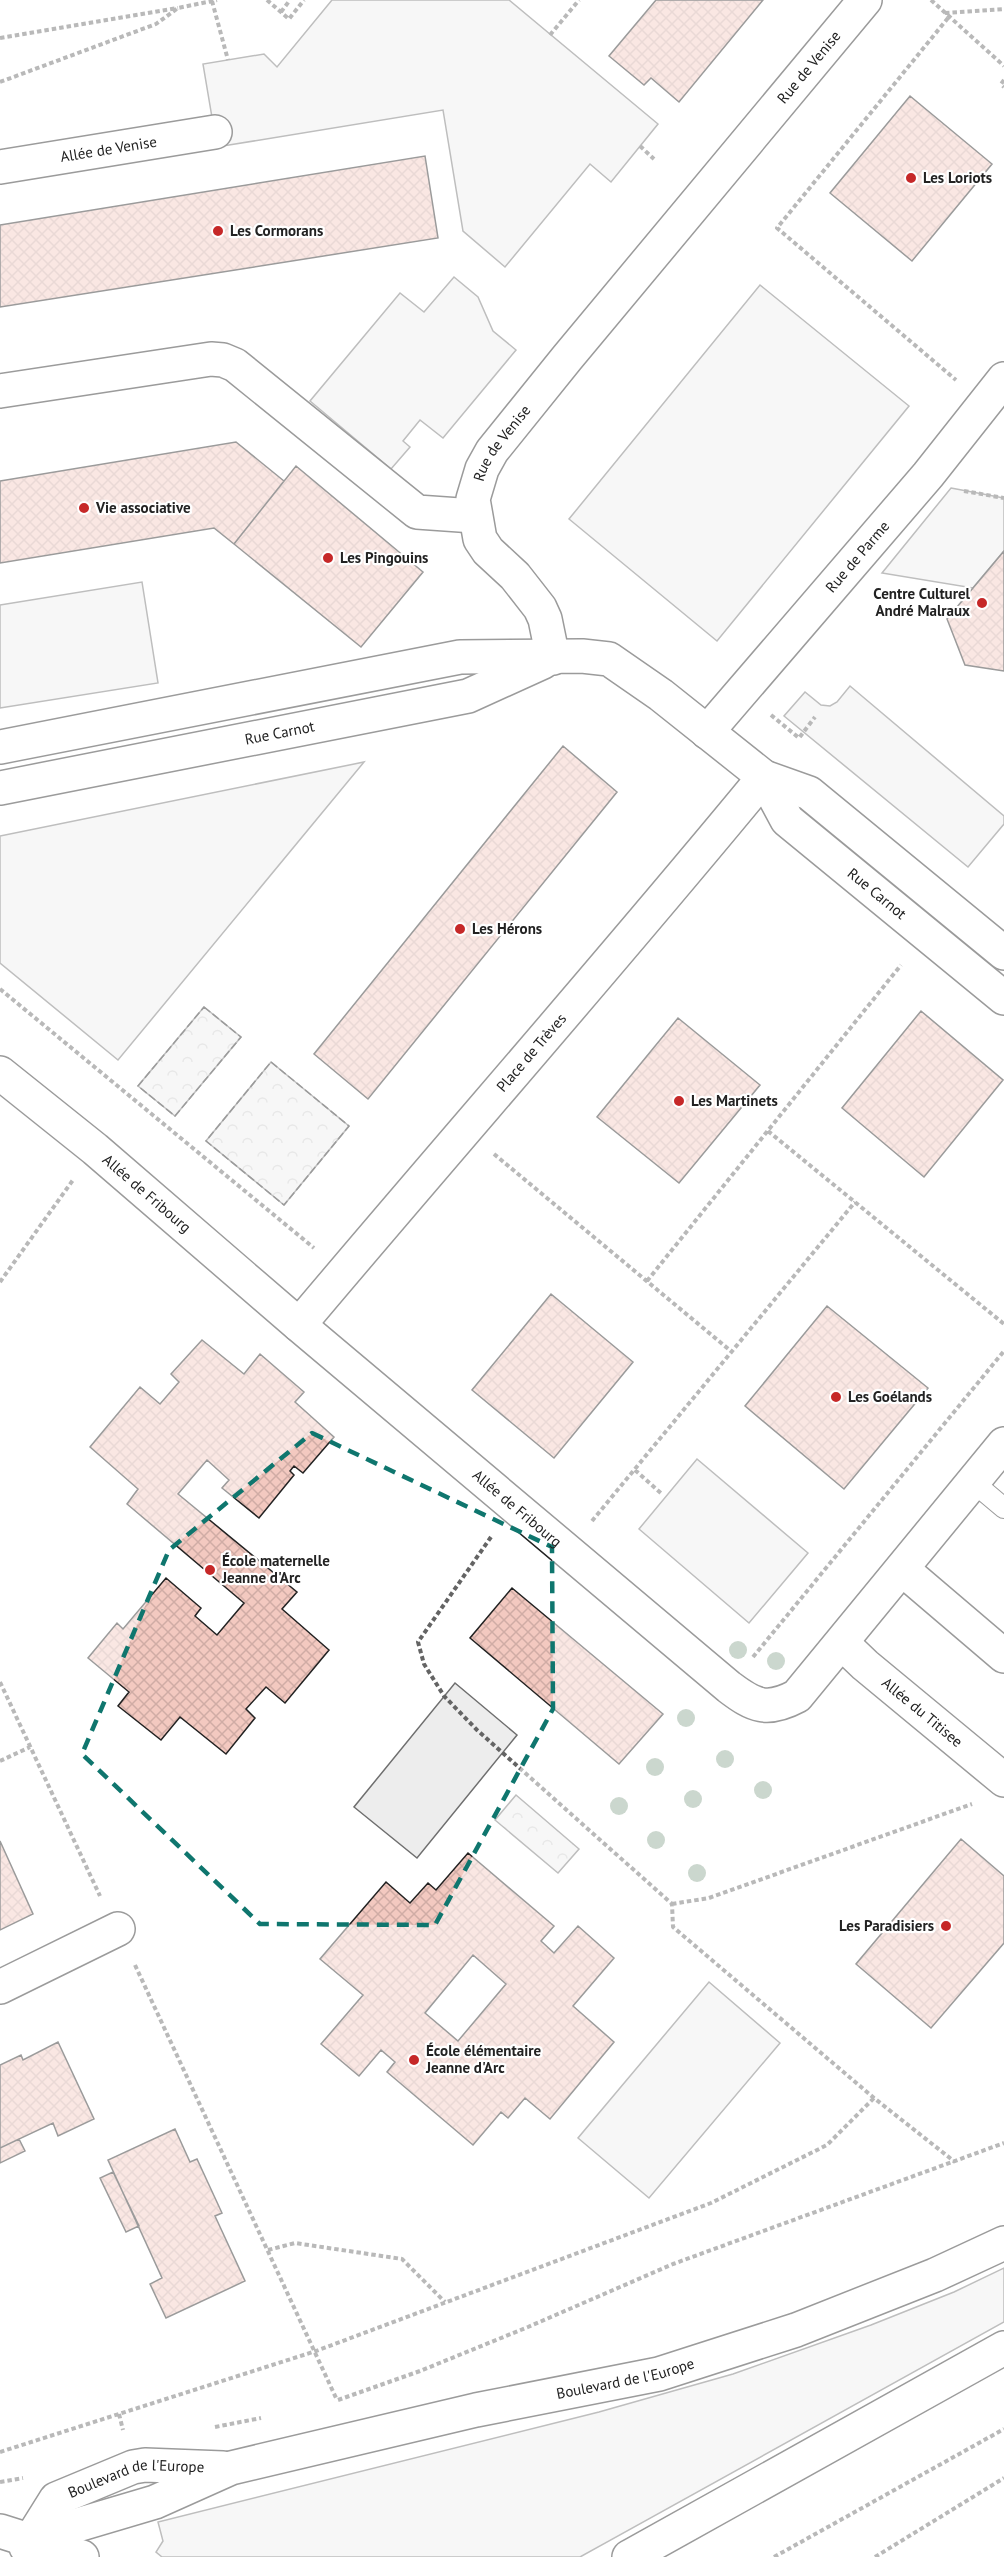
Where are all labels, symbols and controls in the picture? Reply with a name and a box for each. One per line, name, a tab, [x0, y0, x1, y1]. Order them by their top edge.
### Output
street label: Rue de Venise	[773, 27, 844, 107]
street label: Allée de Venise	[59, 132, 158, 166]
place label: Les Loriots	[923, 168, 992, 187]
marker: Les Loriots	[904, 171, 918, 185]
place label: Les Cormorans	[230, 221, 323, 240]
marker: Les Cormorans	[211, 224, 225, 238]
street label: Rue de Venise	[469, 401, 534, 483]
place label: Vie associative	[95, 498, 191, 517]
marker: Vie associative	[77, 501, 91, 515]
street label: Rue de Parme	[821, 517, 893, 596]
place label: Les Pingouins	[340, 548, 428, 567]
marker: Les Pingouins	[321, 551, 335, 565]
place label: Centre Culturel André Malraux	[873, 584, 971, 620]
marker: Centre Culturel André Malraux	[975, 596, 989, 610]
street label: Rue Carnot	[243, 716, 316, 749]
street label: Rue Carnot	[844, 864, 911, 923]
place label: Les Hérons	[472, 919, 542, 938]
marker: Les Hérons	[453, 922, 467, 936]
street label: Place de Trèves	[492, 1009, 570, 1096]
place label: Les Martinets	[691, 1091, 778, 1110]
marker: Les Martinets	[672, 1094, 686, 1108]
street label: Allée de Fribourg	[99, 1150, 195, 1237]
place label: Les Goélands	[848, 1387, 932, 1406]
marker: Les Goélands	[829, 1390, 843, 1404]
street label: Allée de Fribourg	[469, 1465, 566, 1551]
place label: École maternelle Jeanne d'Arc	[221, 1551, 330, 1587]
marker: École maternelle Jeanne d'Arc	[203, 1563, 217, 1577]
street label: Allée du Titisee	[878, 1673, 967, 1751]
place label: Les Paradisiers	[839, 1916, 934, 1935]
marker: Les Paradisiers	[939, 1919, 953, 1933]
place label: École élémentaire Jeanne d'Arc	[425, 2041, 541, 2077]
marker: École élémentaire Jeanne d'Arc	[407, 2053, 421, 2067]
street label: Boulevard de l'Europe	[555, 2353, 697, 2403]
street label: Boulevard de l'Europe	[65, 2455, 205, 2502]

